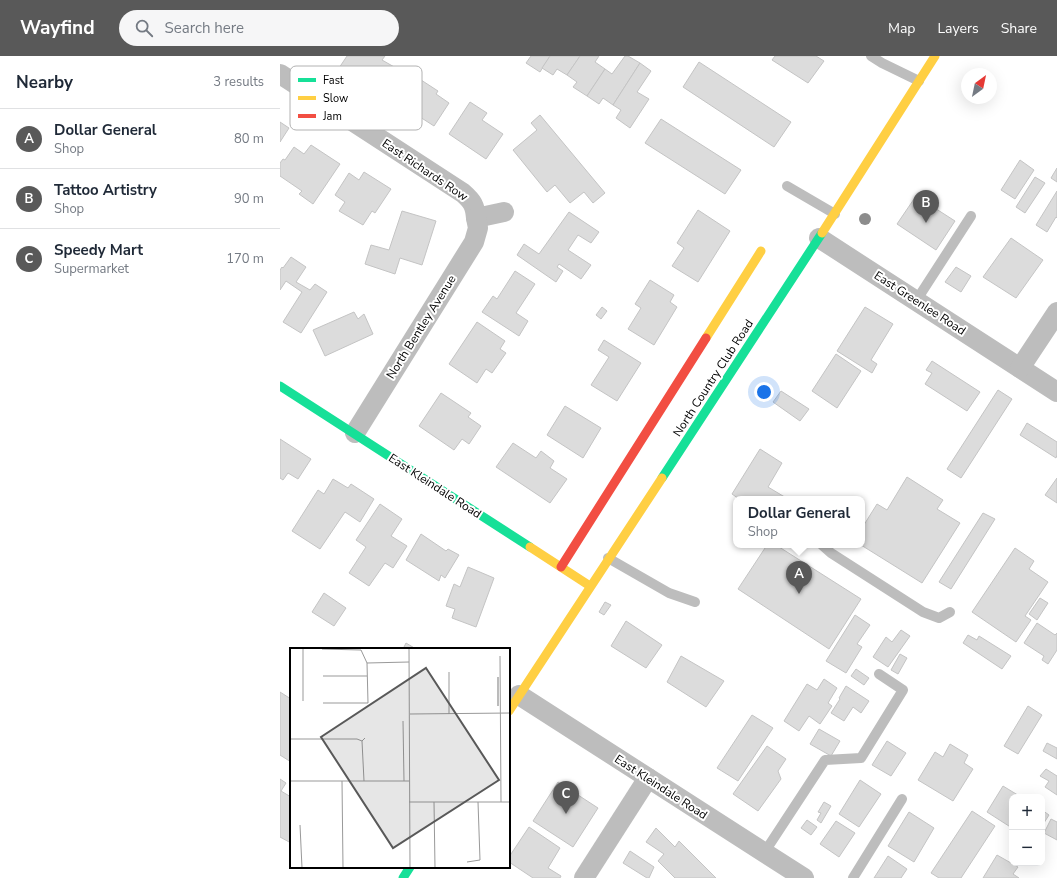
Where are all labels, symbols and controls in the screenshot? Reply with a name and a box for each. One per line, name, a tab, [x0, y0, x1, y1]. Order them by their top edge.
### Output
search box	[119, 10, 399, 46]
text: Wayfind	[20, 15, 95, 41]
icon: search	[133, 17, 155, 39]
text: Search here	[165, 18, 244, 38]
text: Map	[888, 19, 915, 38]
text: Layers	[937, 19, 979, 38]
text: Share	[1001, 19, 1037, 38]
legend	[290, 66, 422, 130]
north arrow	[961, 68, 997, 104]
text: Nearby	[16, 71, 73, 94]
text: 3 results	[213, 73, 264, 91]
text: Fast	[323, 73, 344, 88]
text: Slow	[323, 91, 348, 106]
text: Jam	[322, 109, 342, 124]
text: Dollar General	[54, 120, 157, 140]
text: A	[24, 130, 34, 148]
text: 80 m	[234, 130, 264, 148]
street label: East Richards Row	[379, 135, 471, 205]
text: Shop	[54, 140, 84, 158]
text: Tattoo Artistry	[54, 180, 157, 200]
text: B	[25, 190, 33, 208]
text: 90 m	[234, 190, 264, 208]
pin: B	[913, 190, 939, 223]
text: Shop	[54, 200, 84, 218]
text: Speedy Mart	[54, 240, 143, 260]
text: C	[25, 250, 33, 268]
text: 170 m	[226, 250, 264, 268]
text: Supermarket	[54, 260, 129, 278]
street label: East Greenlee Road	[871, 267, 969, 339]
street label: North Bentley Avenue	[383, 272, 459, 382]
street label: North Country Club Road	[669, 316, 757, 440]
your location	[754, 382, 774, 402]
street label: East Kleindale Road	[386, 450, 484, 522]
popup	[733, 496, 865, 548]
text: Dollar General	[748, 503, 850, 523]
text: Shop	[748, 523, 778, 541]
pin: A	[786, 561, 812, 594]
inset map	[290, 648, 510, 868]
street label: East Kleindale Road	[612, 751, 710, 823]
pin: C	[553, 781, 579, 814]
map controls	[1009, 794, 1045, 866]
button: +	[1009, 794, 1045, 830]
button: −	[1009, 830, 1045, 866]

